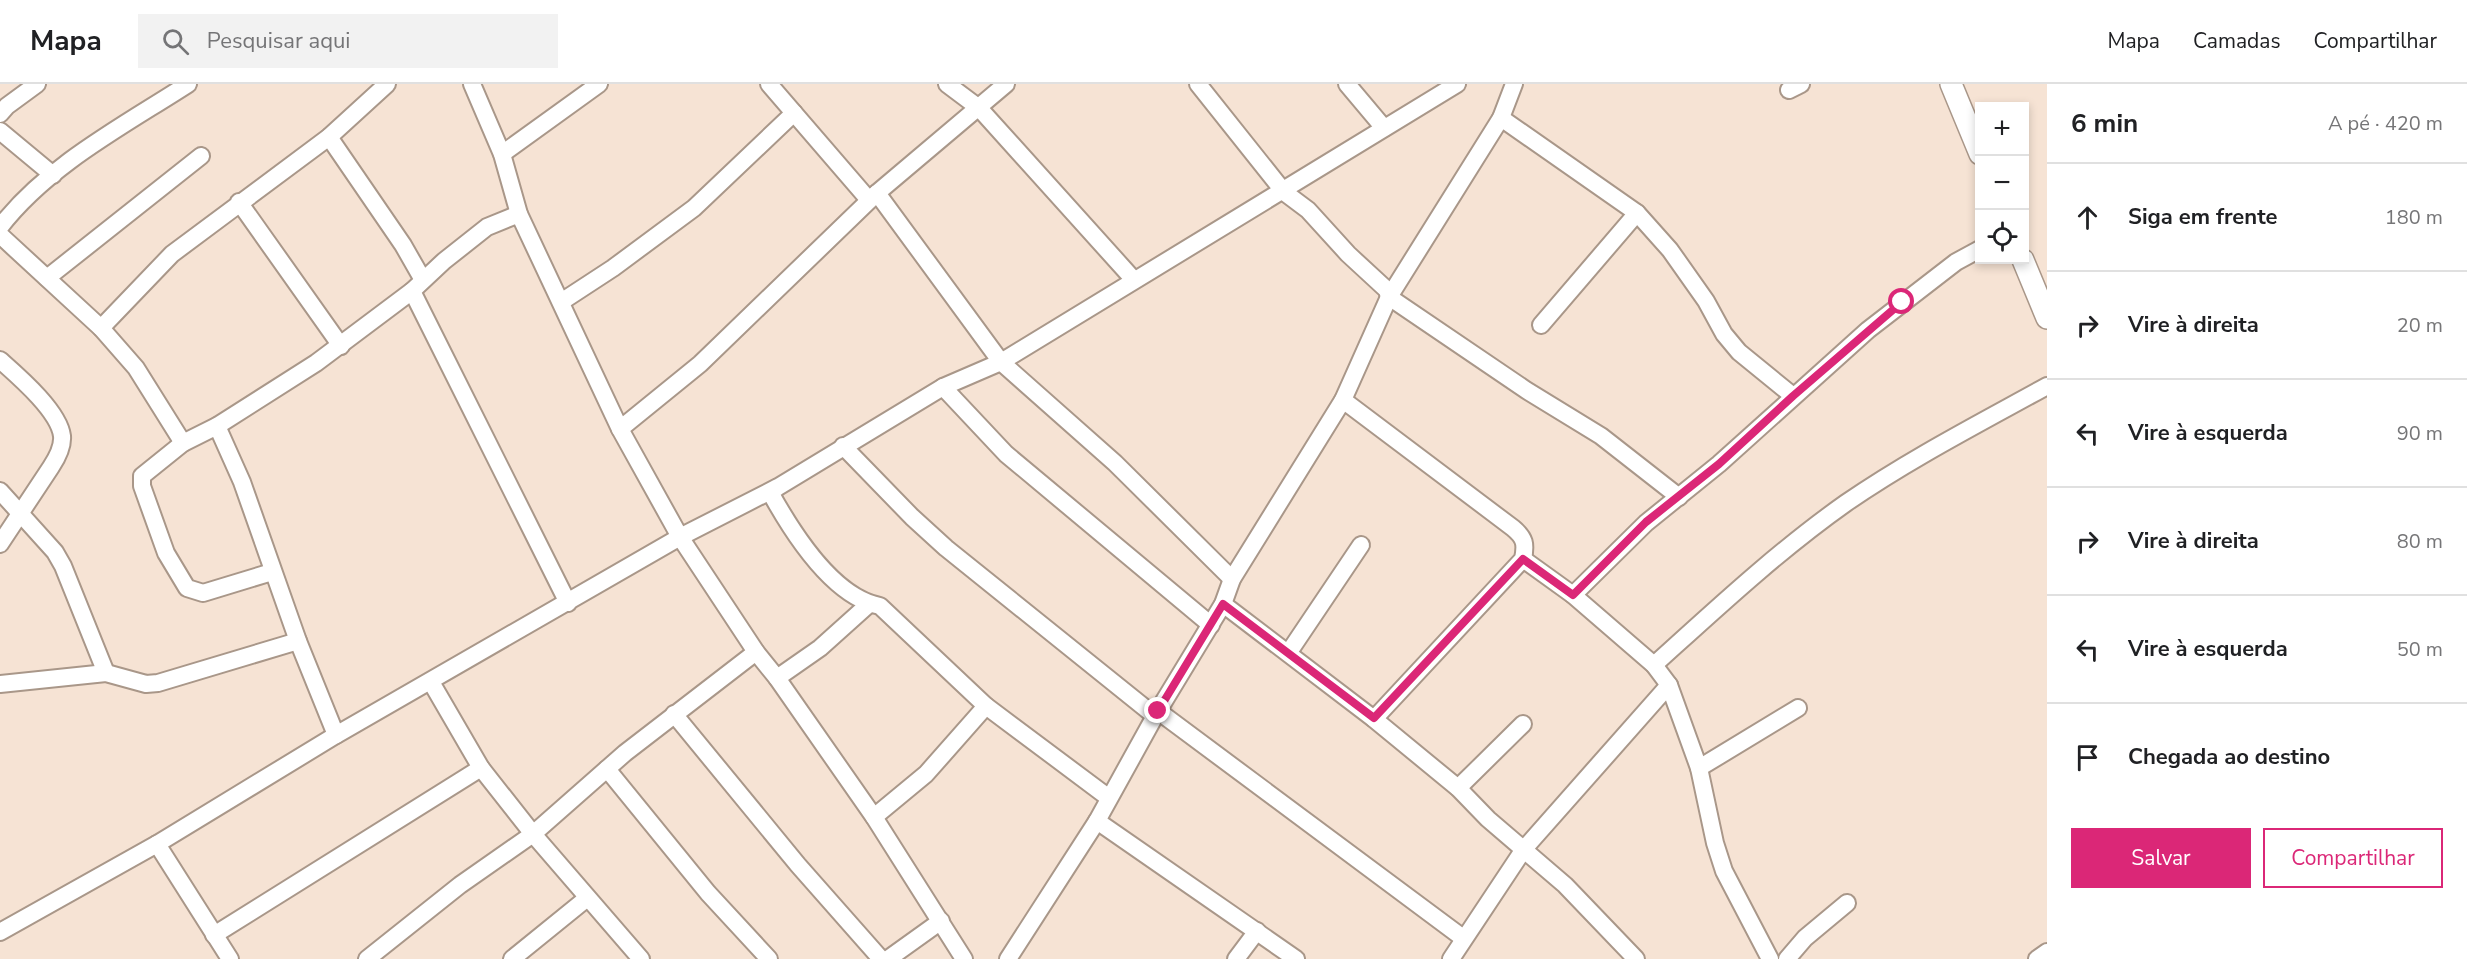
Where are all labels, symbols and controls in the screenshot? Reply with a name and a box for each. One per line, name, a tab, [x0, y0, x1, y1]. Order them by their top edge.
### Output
search box	[138, 14, 558, 68]
text: Mapa	[30, 22, 102, 60]
icon: search	[159, 25, 192, 58]
text: Pesquisar aqui	[207, 26, 350, 56]
text: Mapa	[2108, 27, 2160, 55]
text: Camadas	[2193, 27, 2280, 55]
text: Compartilhar	[2313, 27, 2437, 55]
map controls	[1975, 102, 2029, 264]
button: +	[1975, 102, 2029, 156]
text: 6 min	[2071, 106, 2138, 141]
text: A pé · 420 m	[2328, 110, 2443, 137]
button: −	[1975, 156, 2029, 210]
icon: ahead	[2071, 201, 2104, 234]
text: Siga em frente	[2128, 202, 2277, 232]
text: 180 m	[2385, 204, 2443, 231]
button: locate	[1975, 210, 2029, 264]
route start	[1888, 288, 1914, 314]
icon: right	[2071, 309, 2104, 342]
text: Vire à direita	[2128, 310, 2259, 340]
text: 20 m	[2397, 312, 2443, 339]
icon: left	[2071, 417, 2104, 450]
text: Vire à esquerda	[2128, 418, 2288, 448]
text: 90 m	[2397, 420, 2443, 447]
icon: right	[2071, 525, 2104, 558]
text: Vire à direita	[2128, 526, 2259, 556]
text: 80 m	[2397, 528, 2443, 555]
icon: left	[2071, 633, 2104, 666]
text: Vire à esquerda	[2128, 634, 2288, 664]
text: 50 m	[2397, 636, 2443, 663]
route end	[1144, 697, 1170, 723]
icon: arrive	[2071, 741, 2104, 774]
text: Chegada ao destino	[2128, 742, 2330, 772]
button: Salvar	[2071, 828, 2251, 888]
button: Compartilhar	[2263, 828, 2443, 888]

